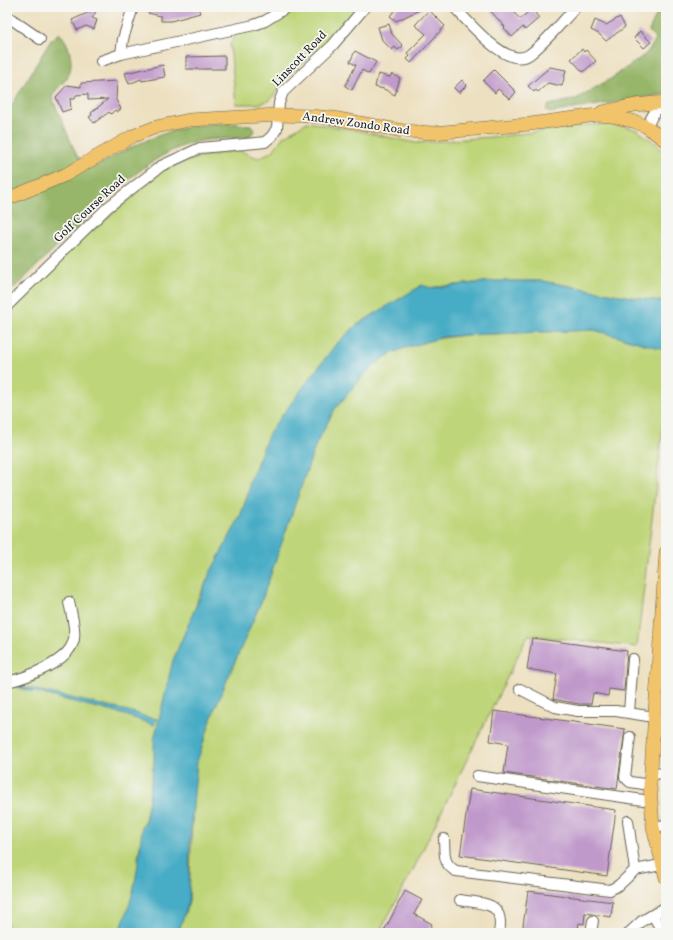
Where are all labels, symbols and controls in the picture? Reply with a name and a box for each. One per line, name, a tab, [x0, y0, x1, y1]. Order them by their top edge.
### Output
street label: Linscott Road	[269, 27, 331, 91]
street label: Andrew Zondo Road	[301, 109, 411, 139]
street label: Golf Course Road	[51, 171, 130, 246]

